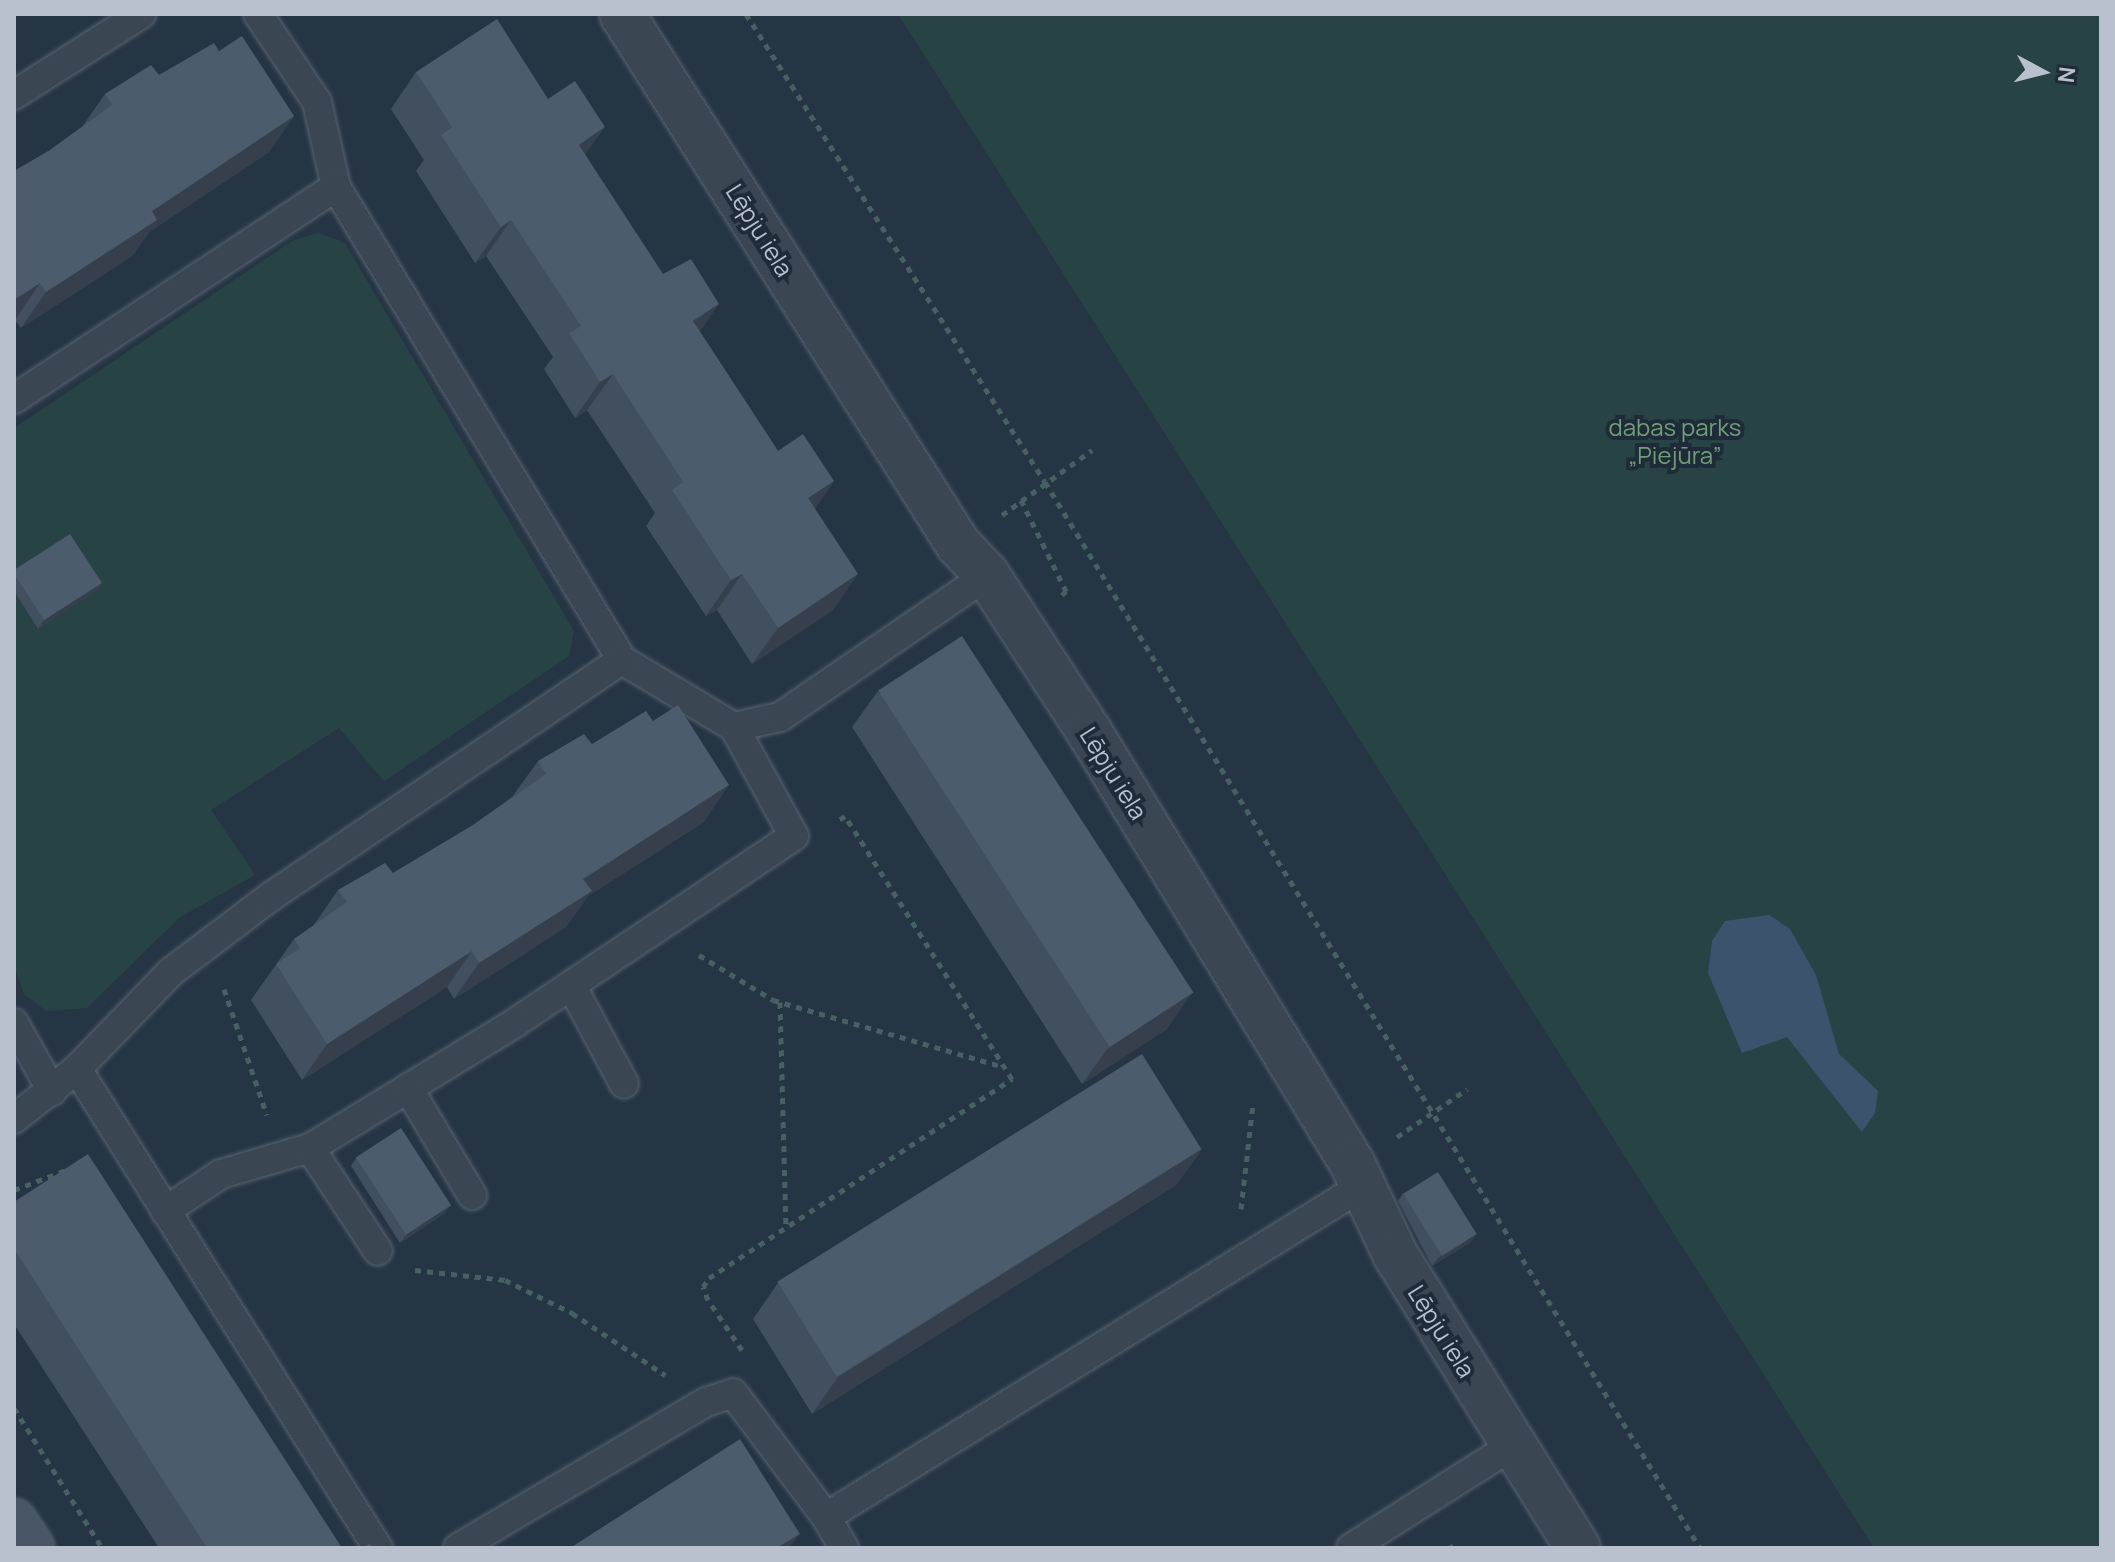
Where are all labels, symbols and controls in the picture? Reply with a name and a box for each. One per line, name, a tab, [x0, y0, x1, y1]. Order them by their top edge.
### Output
north arrow	[2003, 32, 2083, 112]
text: N	[2051, 65, 2083, 85]
street label: Lēpju iela	[720, 178, 800, 282]
park label: dabas parks „Piejūra”	[1609, 413, 1741, 469]
street label: Lēpju iela	[1074, 721, 1154, 825]
street label: Lēpju iela	[1402, 1279, 1482, 1383]

